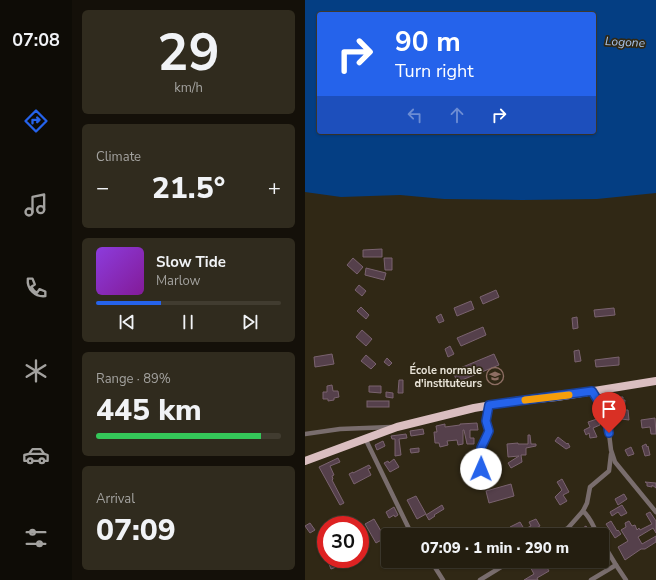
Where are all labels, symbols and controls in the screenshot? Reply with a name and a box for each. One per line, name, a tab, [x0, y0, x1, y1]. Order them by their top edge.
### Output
text: 29	[157, 17, 220, 88]
text: 90 m	[395, 23, 461, 61]
text: 07:08	[12, 28, 60, 52]
icon: right	[329, 28, 381, 80]
water label: Logone	[605, 33, 646, 51]
text: Turn right	[395, 59, 474, 83]
text: km/h	[174, 79, 203, 97]
icon: left	[404, 104, 426, 126]
icon: ahead	[446, 104, 468, 126]
icon: right	[488, 104, 510, 126]
icon: directions	[22, 107, 50, 135]
text: Climate	[96, 148, 141, 166]
text: 21.5°	[152, 168, 225, 209]
text: −	[96, 173, 109, 203]
text: +	[268, 173, 281, 203]
icon: music	[22, 191, 50, 219]
text: Slow Tide	[156, 252, 226, 272]
text: Marlow	[156, 272, 201, 290]
icon: phone	[22, 274, 50, 302]
icon: previous	[116, 311, 138, 333]
icon: pause	[177, 311, 199, 333]
icon: next	[239, 311, 261, 333]
icon: climate	[22, 357, 50, 385]
place label: École normale d'instituteurs	[409, 362, 482, 391]
school or university icon: École normale d'instituteurs	[485, 366, 505, 386]
text: Range · 89%	[96, 370, 171, 388]
text: 445 km	[96, 390, 202, 431]
pin	[592, 392, 626, 433]
icon: arrive	[598, 398, 620, 420]
icon: car	[22, 441, 50, 469]
position arrow	[460, 448, 502, 490]
text: Arrival	[96, 490, 135, 508]
text: 07:09	[96, 510, 176, 551]
speed limit sign: 30	[317, 516, 369, 568]
icon: filters	[22, 524, 50, 552]
text: 07:09 · 1 min · 290 m	[421, 538, 569, 558]

